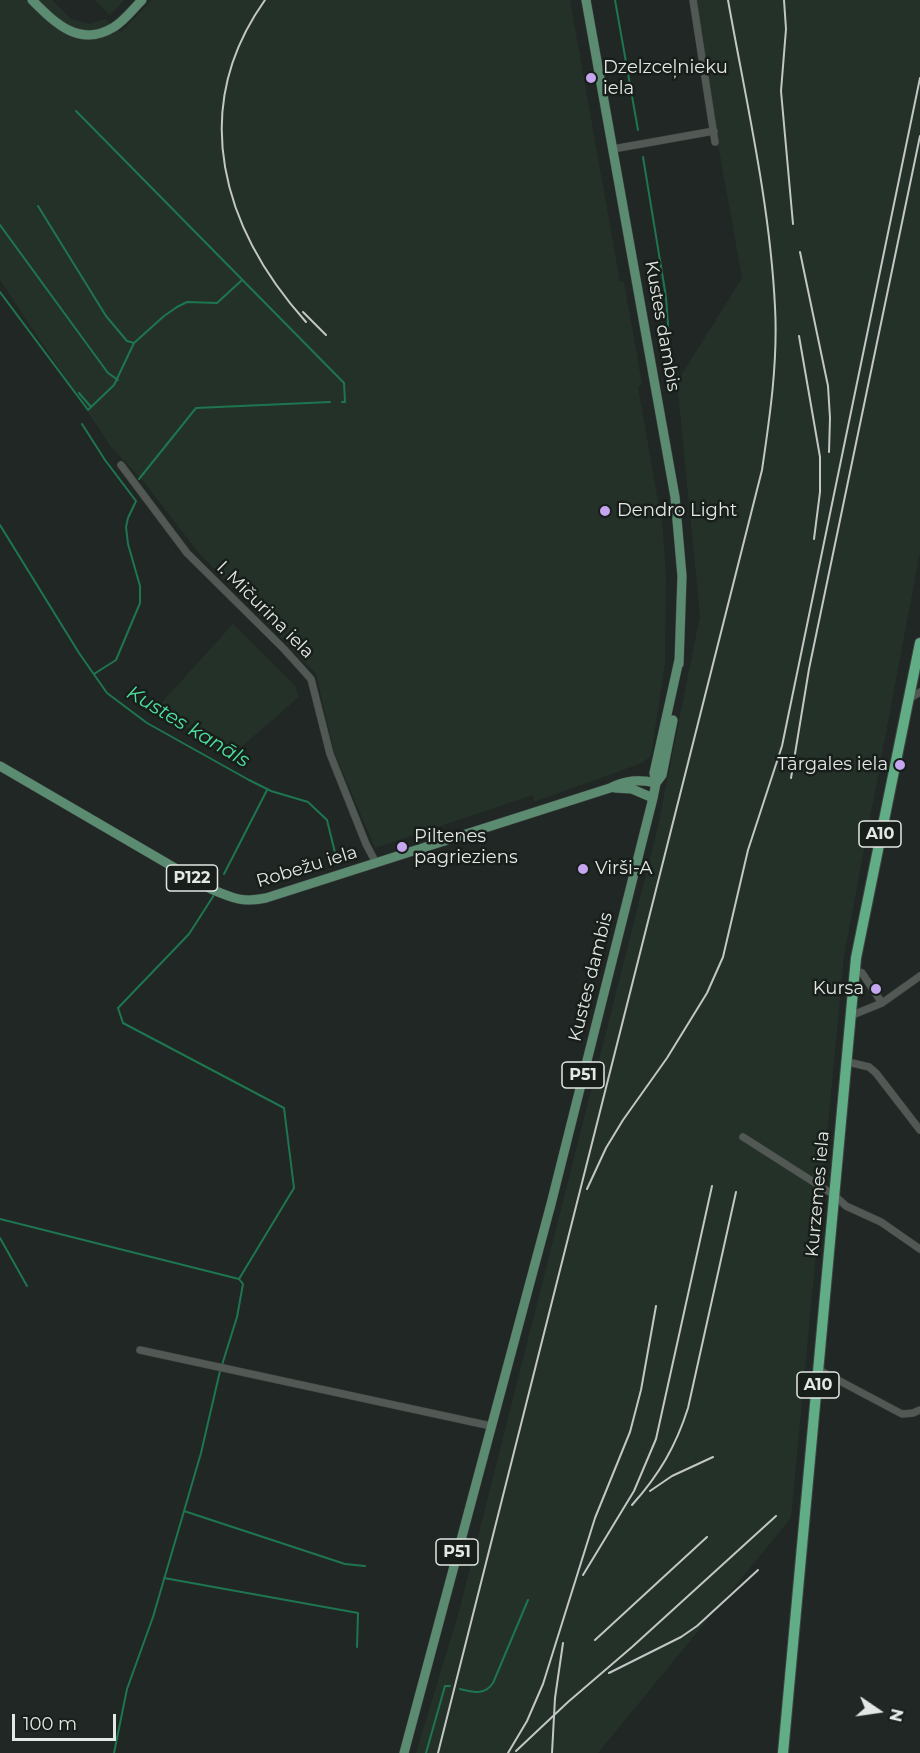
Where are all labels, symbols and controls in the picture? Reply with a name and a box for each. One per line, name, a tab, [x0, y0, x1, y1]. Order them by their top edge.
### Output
place label: Dzelzceļnieku iela	[603, 57, 728, 100]
marker: Dzelzceļnieku iela	[584, 71, 598, 85]
street label: Kustes dambis	[640, 259, 684, 393]
place label: Dendro Light	[617, 500, 737, 522]
marker: Dendro Light	[598, 504, 612, 518]
street label: I. Mičurina iela	[212, 557, 318, 663]
water label: Kustes kanāls	[122, 681, 254, 773]
place label: Tārgales iela	[777, 754, 888, 776]
marker: Tārgales iela	[893, 758, 907, 772]
road number: A10	[859, 821, 901, 847]
place label: Piltenes pagrieziens	[414, 826, 518, 868]
marker: Piltenes pagrieziens	[395, 840, 409, 854]
street label: Robežu iela	[254, 841, 360, 893]
place label: Virši-A	[595, 858, 652, 880]
marker: Virši-A	[576, 862, 590, 876]
road number: P122	[166, 865, 218, 891]
street label: Kustes dambis	[565, 910, 617, 1044]
place label: Kursa	[813, 978, 864, 1000]
marker: Kursa	[869, 982, 883, 996]
road number: P51	[562, 1062, 604, 1088]
street label: Kurzemes iela	[802, 1130, 834, 1258]
road number: A10	[797, 1372, 839, 1398]
road number: P51	[436, 1539, 478, 1565]
north arrow	[848, 1681, 908, 1741]
scale bar	[15, 1702, 118, 1740]
text: N	[885, 1707, 907, 1724]
text: 100 m	[23, 1713, 77, 1735]

